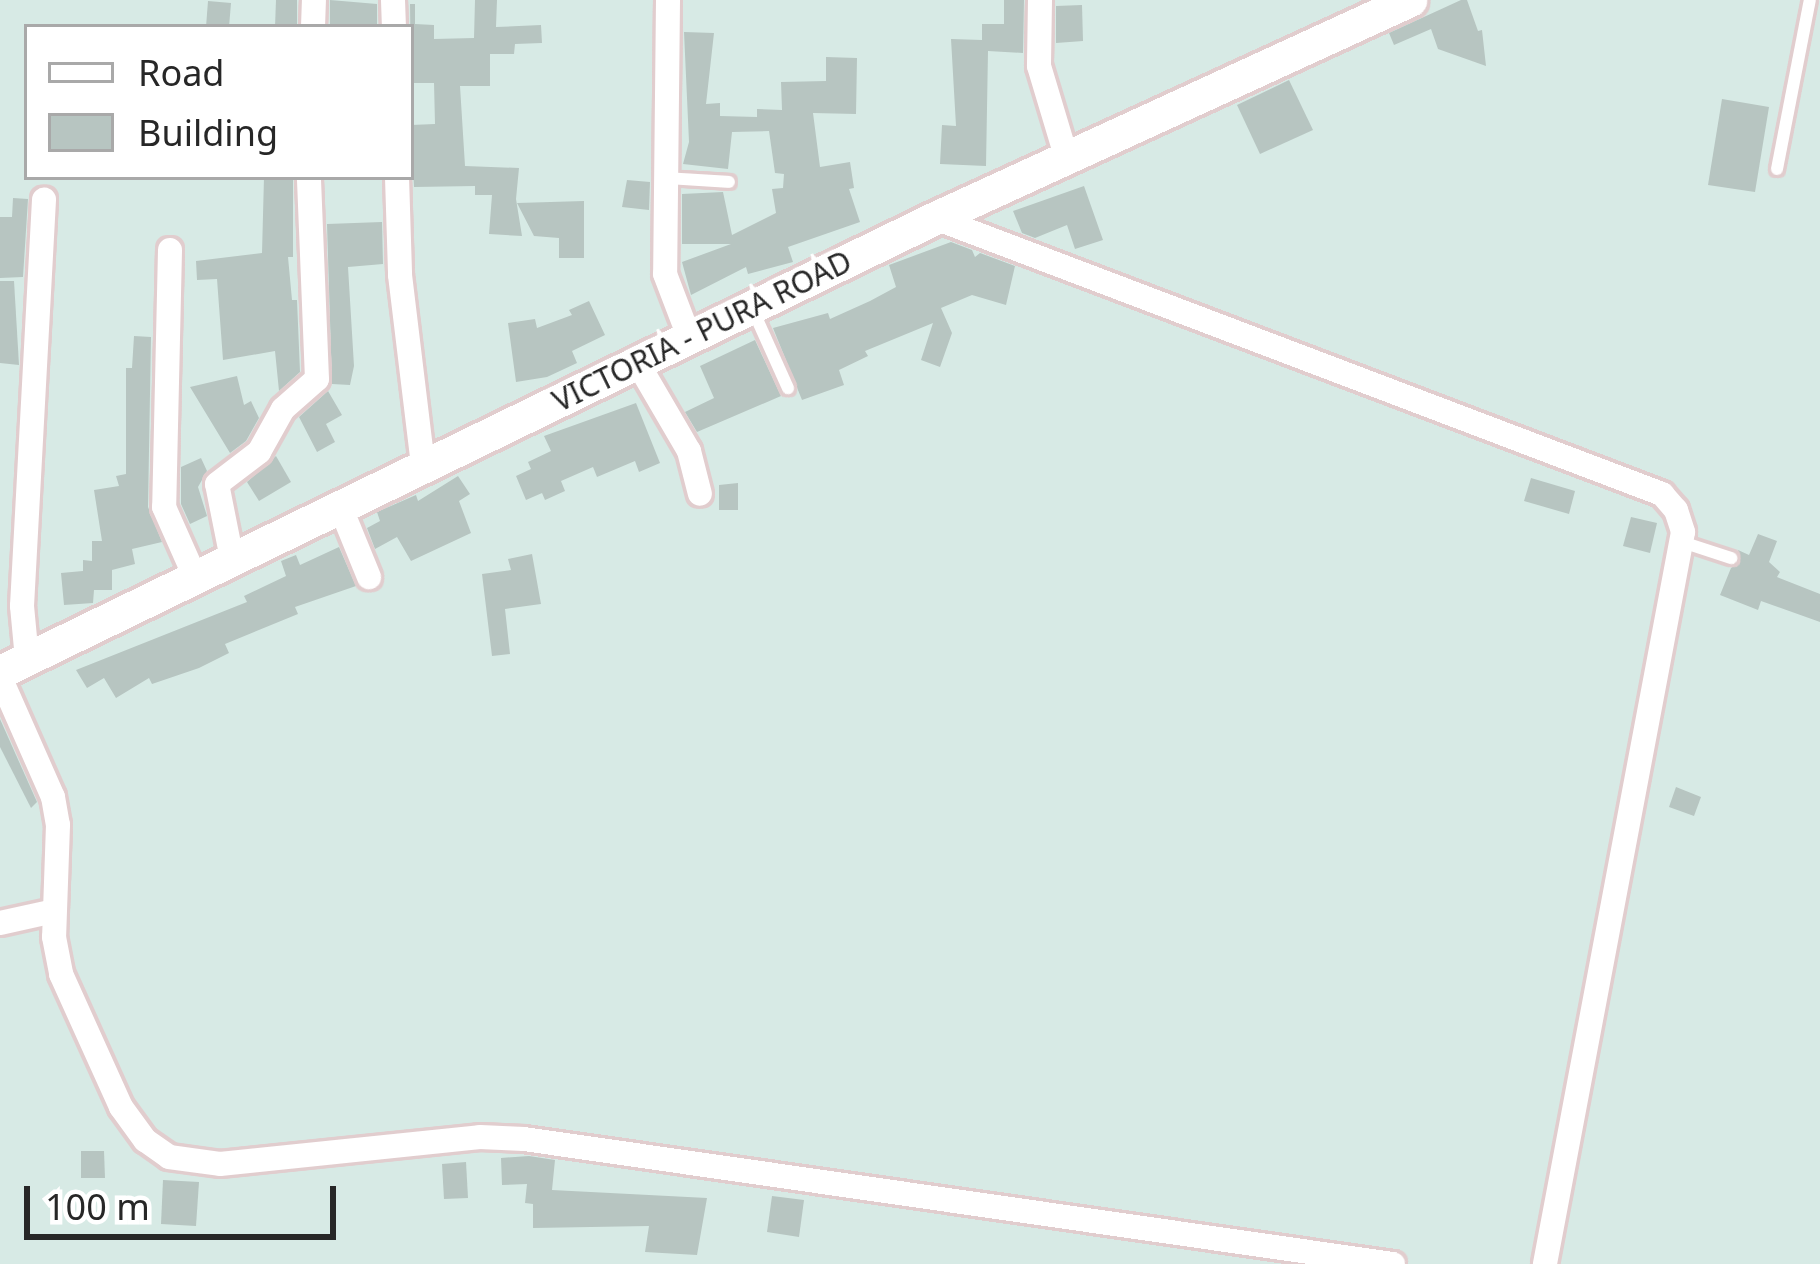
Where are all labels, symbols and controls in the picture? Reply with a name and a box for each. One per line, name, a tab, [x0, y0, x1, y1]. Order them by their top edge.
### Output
legend	[24, 24, 414, 180]
text: Road	[138, 48, 225, 97]
text: Building	[138, 108, 278, 157]
street label: VICTORIA - PURA ROAD	[547, 243, 857, 419]
scale bar	[30, 1162, 342, 1236]
text: 100 m	[45, 1182, 150, 1231]

